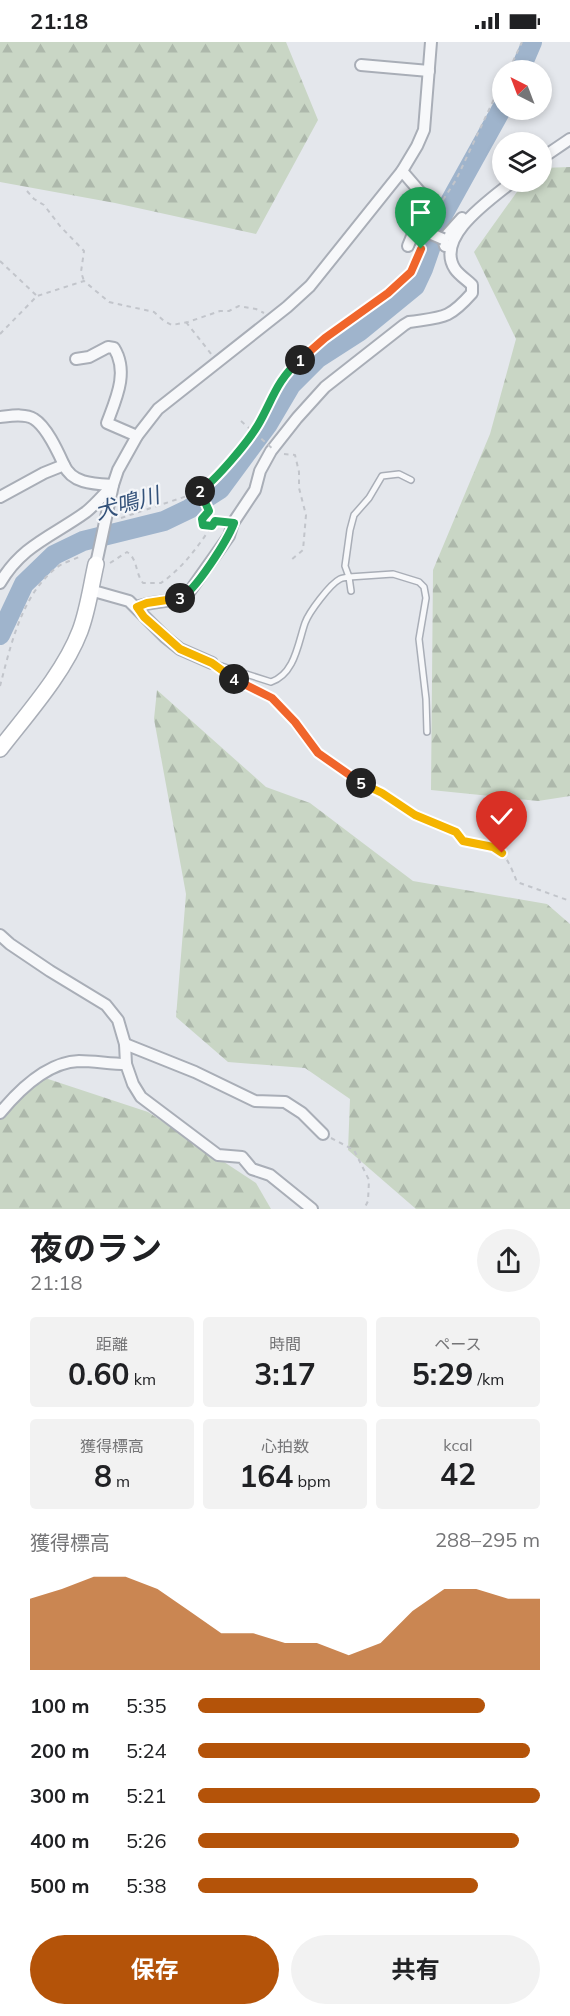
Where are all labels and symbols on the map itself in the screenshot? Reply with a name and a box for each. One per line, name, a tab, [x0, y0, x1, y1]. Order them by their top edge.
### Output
north arrow	[492, 60, 552, 120]
pin	[395, 187, 446, 249]
pin: 1	[285, 345, 315, 375]
pin: 2	[185, 476, 215, 506]
water label: 犬鳴川	[91, 480, 164, 526]
pin: 3	[165, 583, 195, 613]
pin: 4	[219, 664, 249, 694]
pin: 5	[346, 768, 376, 798]
pin	[476, 791, 527, 853]

